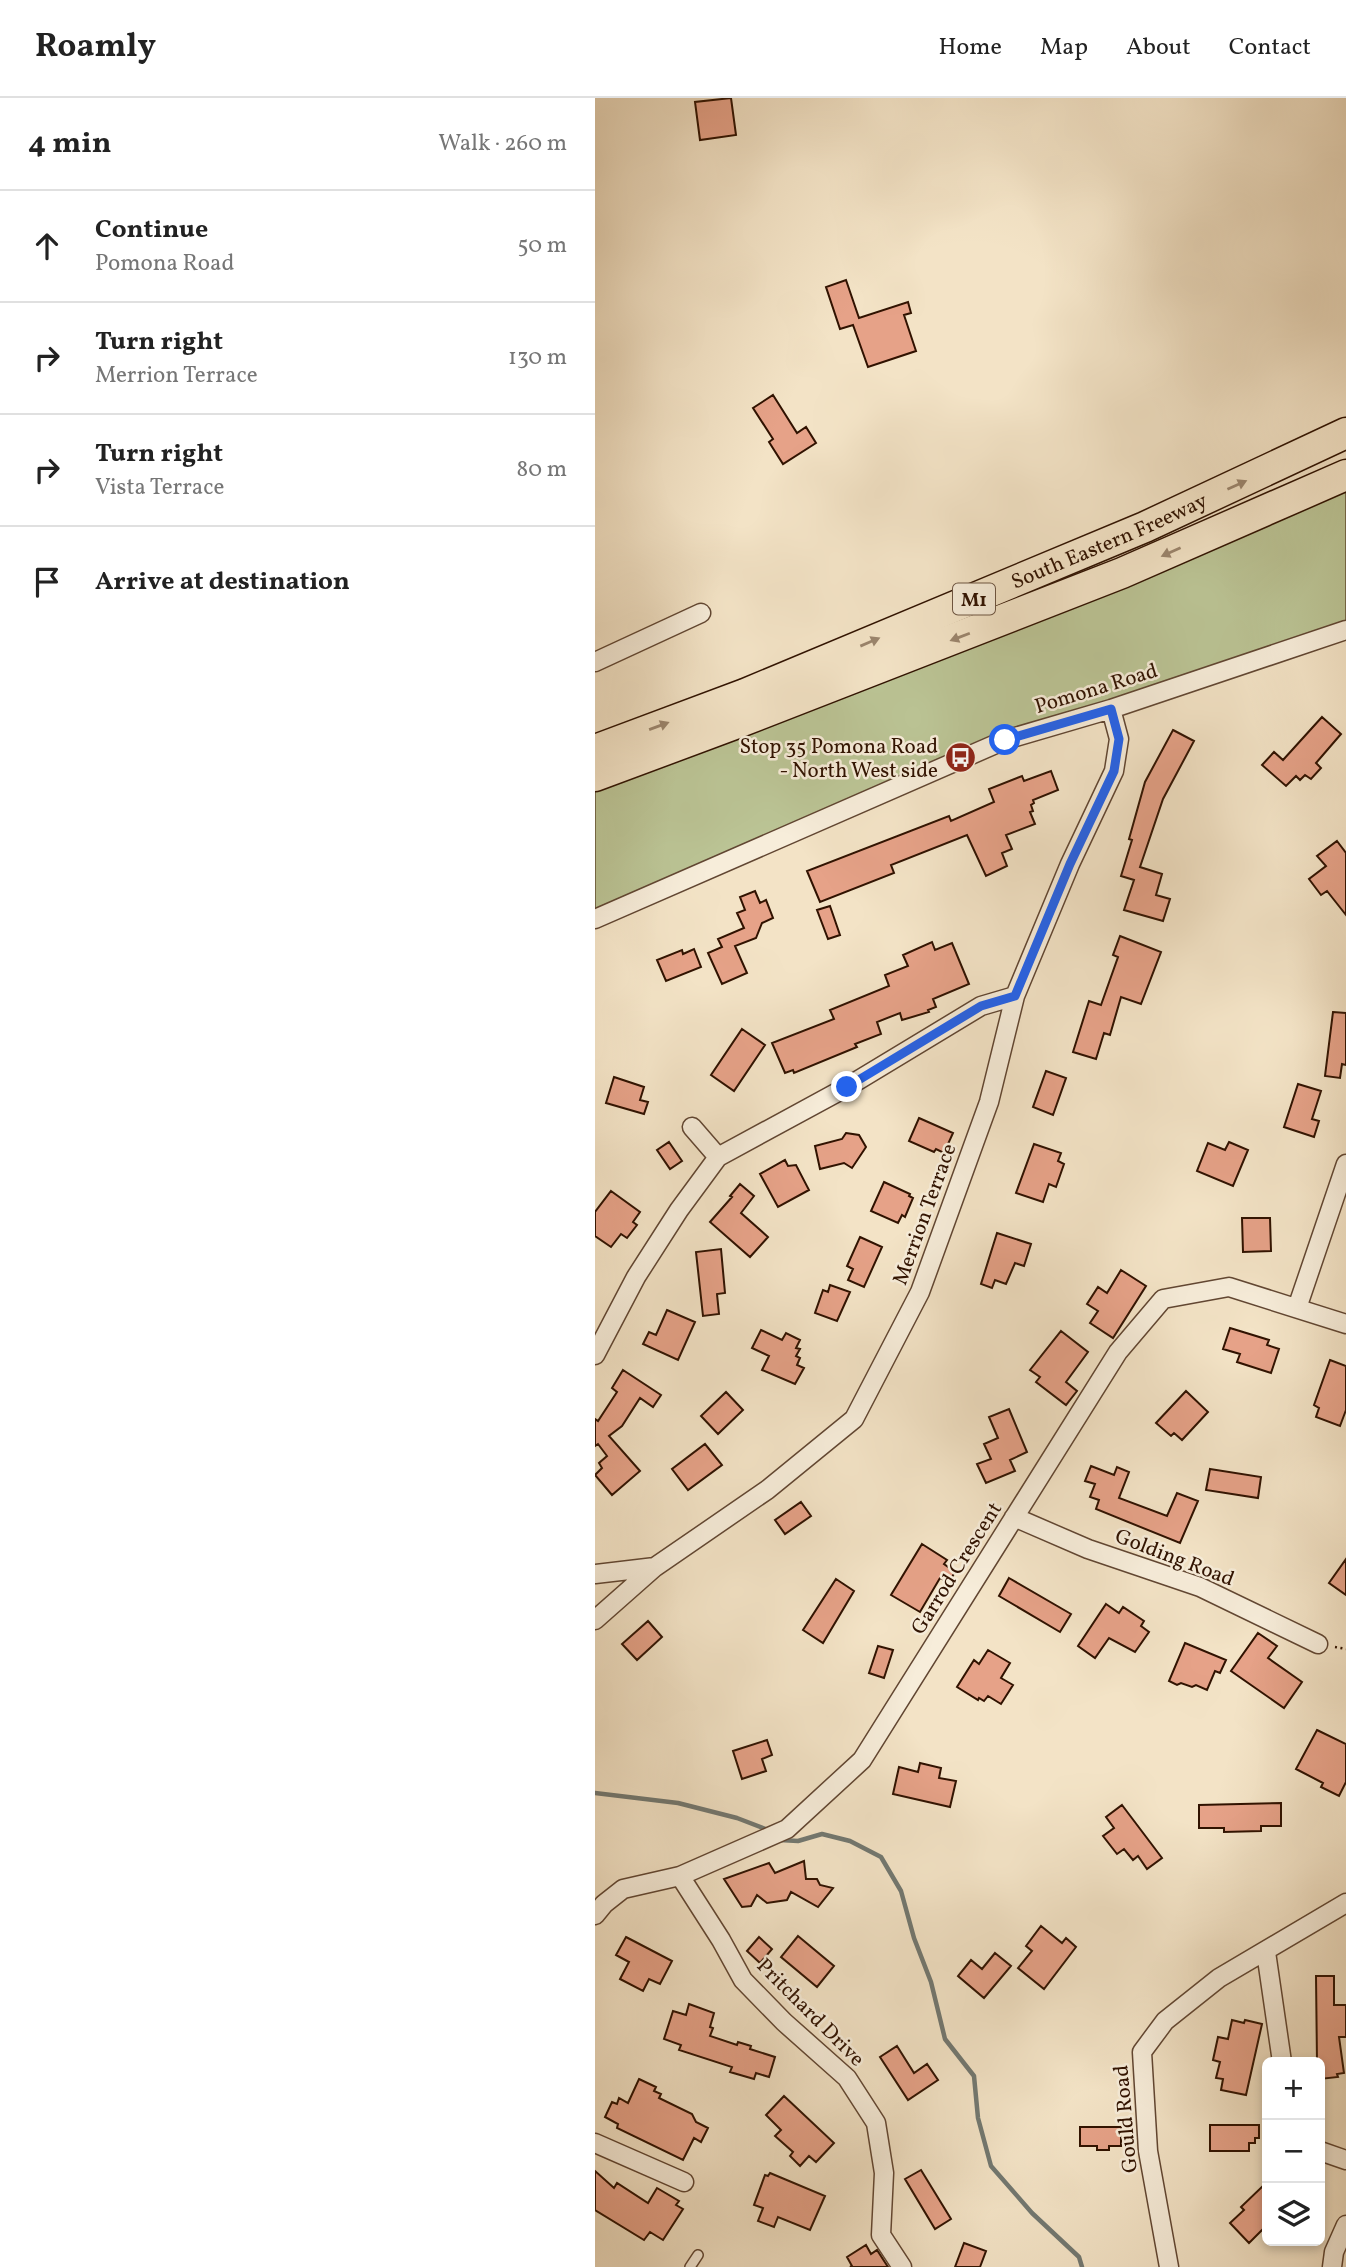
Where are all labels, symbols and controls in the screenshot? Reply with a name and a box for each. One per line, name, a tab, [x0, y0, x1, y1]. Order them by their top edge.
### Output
text: Roamly	[35, 25, 156, 71]
text: Home	[938, 31, 1002, 65]
text: Map	[1040, 31, 1088, 65]
text: About	[1126, 31, 1191, 65]
text: Contact	[1229, 31, 1311, 65]
text: 4 min	[28, 123, 112, 165]
text: Walk · 260 m	[438, 128, 567, 160]
text: Continue	[95, 212, 208, 248]
icon: ahead	[28, 227, 66, 265]
text: 50 m	[518, 230, 567, 262]
text: Pomona Road	[95, 248, 234, 280]
text: Turn right	[95, 324, 223, 360]
icon: right	[28, 339, 66, 377]
text: 130 m	[508, 342, 567, 374]
text: Merrion Terrace	[95, 360, 258, 392]
text: Turn right	[95, 436, 223, 472]
icon: right	[28, 451, 66, 489]
text: 80 m	[517, 454, 567, 486]
text: Vista Terrace	[95, 472, 225, 504]
one-way arrow	[1227, 479, 1247, 491]
street label: South Eastern Freeway	[1007, 487, 1213, 597]
one-way arrow	[1161, 547, 1182, 558]
icon: arrive	[28, 563, 66, 601]
text: Arrive at destination	[95, 564, 350, 600]
road number: M1	[953, 584, 995, 614]
one-way arrow	[950, 631, 971, 642]
one-way arrow	[860, 636, 881, 647]
street label: Pomona Road	[1031, 657, 1162, 722]
one-way arrow	[649, 721, 670, 732]
route start	[989, 724, 1020, 755]
place label: Stop 35 Pomona Road - North West side	[739, 733, 938, 786]
bus stop icon: Stop 35 Pomona Road - North West side	[944, 741, 978, 775]
route end	[831, 1071, 862, 1102]
street label: Merrion Terrace	[886, 1140, 964, 1289]
street label: Garrod Crescent	[905, 1497, 1010, 1641]
street label: Golding Road	[1111, 1522, 1238, 1594]
street label: Pritchard Drive	[749, 1952, 871, 2074]
map controls	[1262, 2057, 1325, 2246]
button: +	[1262, 2057, 1325, 2120]
street label: Gould Road	[1107, 2064, 1146, 2174]
button: −	[1262, 2120, 1325, 2183]
button: layers	[1262, 2183, 1325, 2246]

